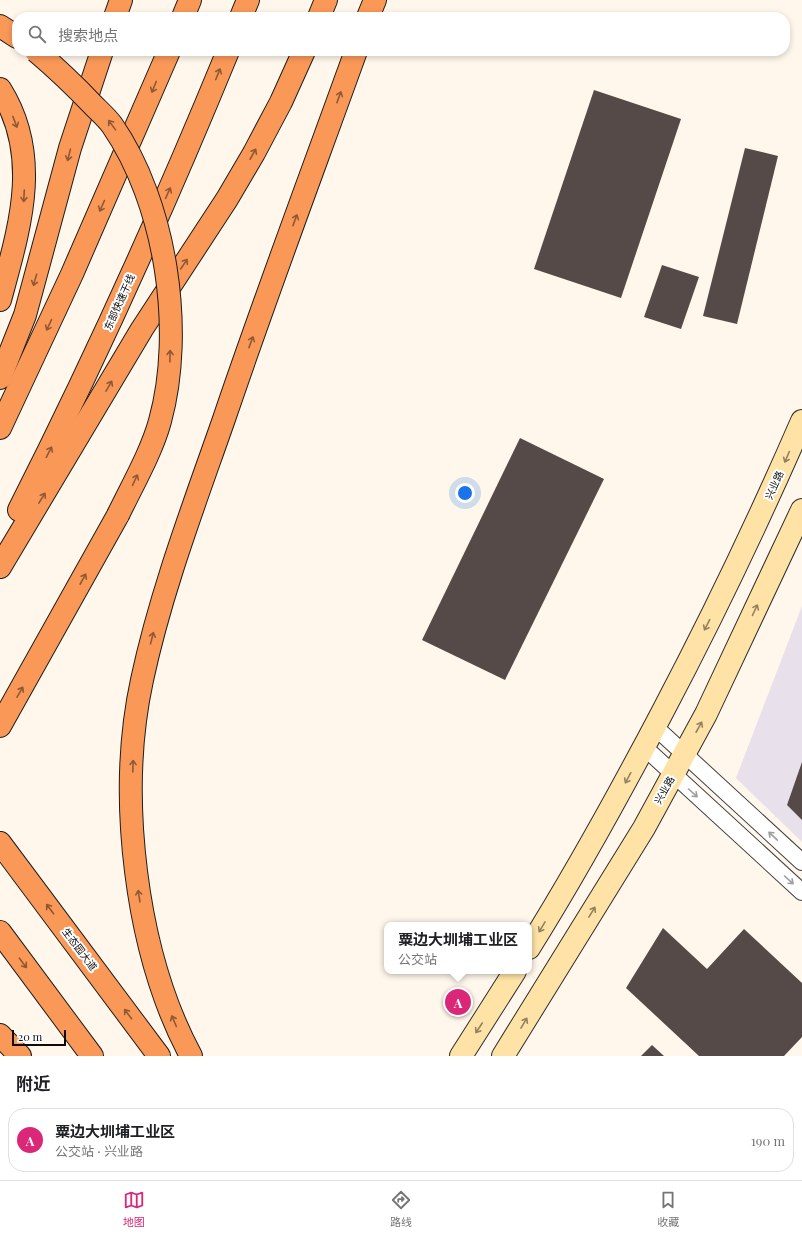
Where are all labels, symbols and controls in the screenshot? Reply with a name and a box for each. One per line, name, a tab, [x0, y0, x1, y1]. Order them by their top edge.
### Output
search box	[12, 12, 790, 56]
icon: search	[26, 23, 48, 45]
text: 搜索地点	[58, 25, 118, 45]
one-way arrow	[215, 68, 223, 80]
one-way arrow	[150, 81, 157, 93]
one-way arrow	[336, 92, 344, 104]
one-way arrow	[12, 116, 20, 128]
one-way arrow	[107, 120, 116, 131]
one-way arrow	[64, 148, 72, 161]
one-way arrow	[250, 148, 258, 160]
one-way arrow	[164, 188, 172, 200]
one-way arrow	[20, 189, 27, 202]
one-way arrow	[98, 200, 105, 212]
one-way arrow	[292, 214, 300, 226]
one-way arrow	[180, 259, 188, 270]
street label: 东部快速干线	[100, 272, 138, 332]
one-way arrow	[31, 273, 38, 286]
one-way arrow	[45, 318, 52, 330]
one-way arrow	[247, 336, 255, 348]
one-way arrow	[166, 350, 174, 363]
one-way arrow	[105, 380, 113, 392]
one-way arrow	[46, 446, 53, 458]
one-way arrow	[782, 451, 790, 463]
street label: 兴业路	[762, 468, 786, 502]
one-way arrow	[132, 474, 139, 486]
your location	[455, 483, 475, 503]
one-way arrow	[39, 492, 47, 504]
one-way arrow	[80, 573, 87, 585]
one-way arrow	[752, 604, 759, 616]
one-way arrow	[703, 619, 710, 631]
one-way arrow	[149, 632, 157, 645]
one-way arrow	[16, 686, 24, 698]
one-way arrow	[695, 721, 703, 733]
one-way arrow	[129, 760, 136, 773]
one-way arrow	[624, 772, 631, 784]
street label: 兴业路	[651, 773, 677, 807]
one-way arrow	[688, 788, 698, 797]
one-way arrow	[768, 831, 778, 840]
one-way arrow	[784, 875, 794, 885]
one-way arrow	[135, 890, 143, 903]
one-way arrow	[46, 904, 54, 915]
one-way arrow	[588, 906, 596, 918]
one-way arrow	[538, 921, 546, 933]
popup	[384, 922, 532, 974]
street label: 生态园大道	[59, 925, 101, 973]
text: 粟边大圳埔工业区	[398, 929, 518, 949]
text: 公交站	[398, 950, 437, 967]
one-way arrow	[19, 958, 27, 969]
pin: A	[445, 987, 471, 1017]
one-way arrow	[123, 1008, 132, 1019]
one-way arrow	[170, 1015, 178, 1027]
one-way arrow	[520, 1017, 528, 1029]
one-way arrow	[475, 1022, 483, 1033]
scale bar	[12, 1028, 66, 1047]
text: 20 m	[18, 1029, 42, 1044]
text: 附近	[16, 1072, 50, 1094]
text: 粟边大圳埔工业区	[55, 1121, 175, 1141]
text: A	[26, 1132, 34, 1149]
text: 190 m	[751, 1132, 785, 1149]
text: 公交站 · 兴业路	[55, 1142, 143, 1159]
tab: 地图	[123, 1189, 145, 1229]
tab: 路线	[390, 1189, 412, 1229]
tab: 收藏	[657, 1189, 679, 1229]

